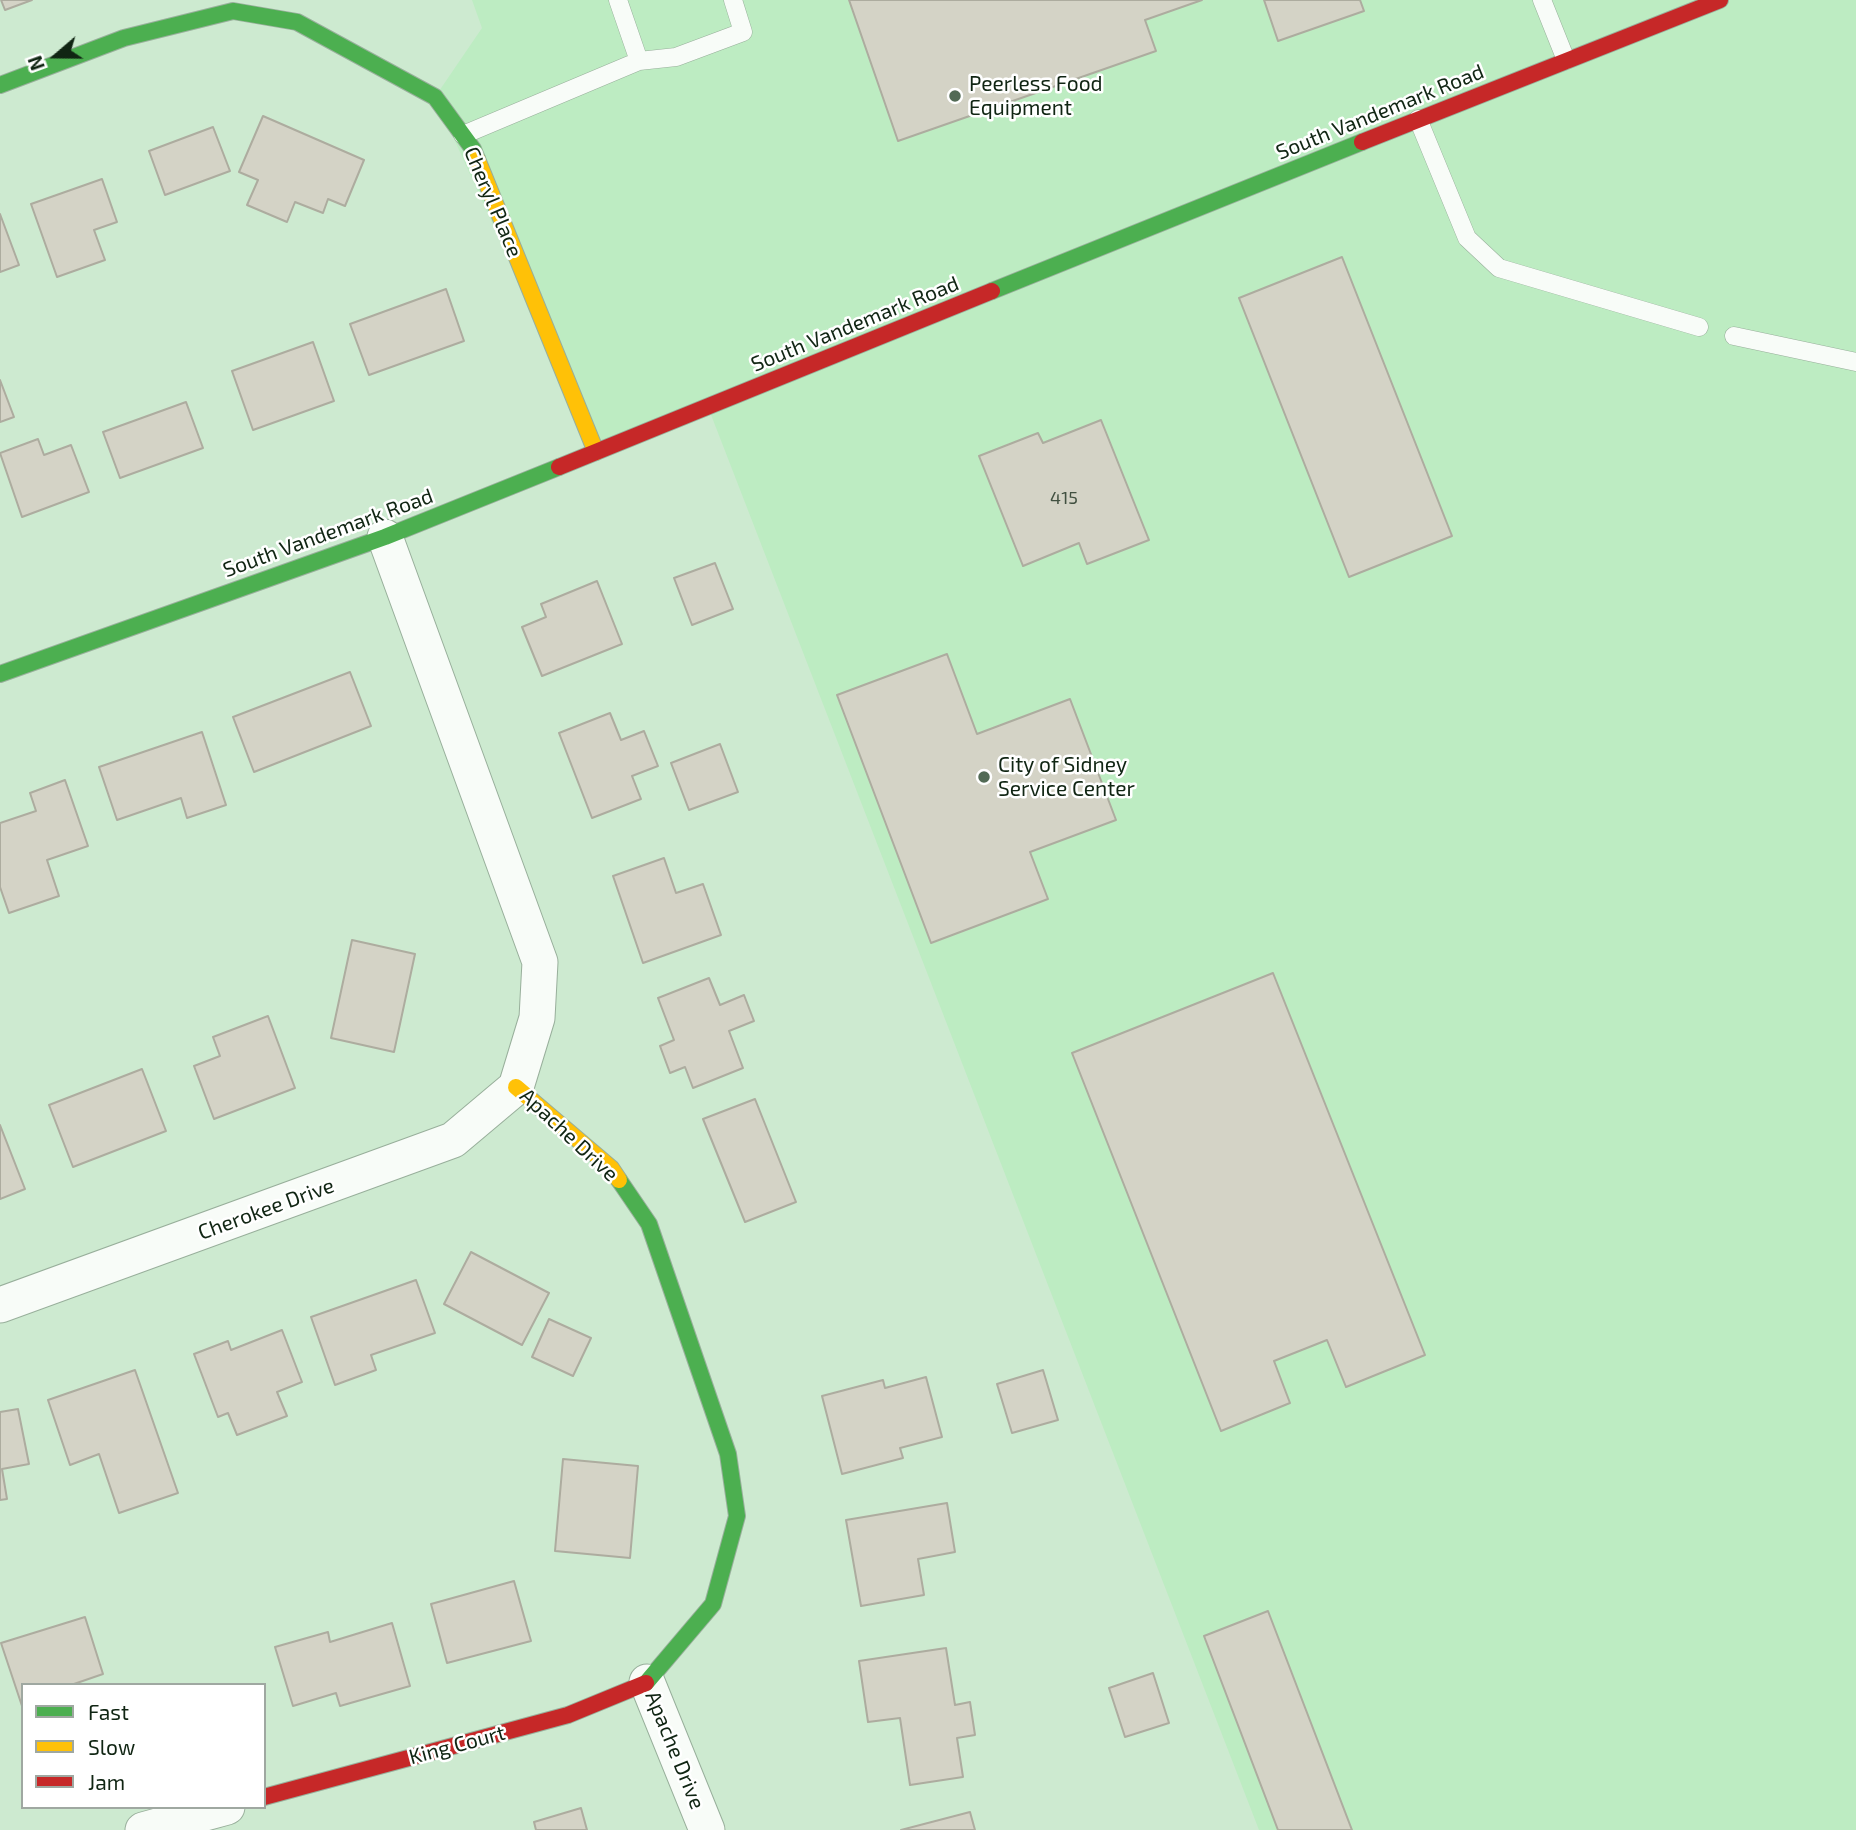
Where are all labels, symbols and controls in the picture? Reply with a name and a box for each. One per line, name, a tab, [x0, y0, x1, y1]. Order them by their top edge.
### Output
north arrow	[21, 21, 91, 91]
text: N	[23, 53, 49, 74]
street label: South Vandemark Road	[1272, 59, 1488, 165]
place label: Peerless Food Equipment	[969, 71, 1103, 121]
marker: Peerless Food Equipment	[947, 88, 963, 104]
street label: Cheryl Place	[458, 143, 528, 261]
street label: South Vandemark Road	[747, 271, 963, 377]
street label: South Vandemark Road	[219, 483, 437, 583]
house number: 415	[1050, 487, 1078, 509]
place label: City of Sidney Service Center	[998, 752, 1135, 802]
marker: City of Sidney Service Center	[976, 769, 992, 785]
street label: Apache Drive	[515, 1083, 623, 1187]
street label: Cherokee Drive	[195, 1173, 337, 1245]
legend	[21, 1683, 266, 1809]
street label: Apache Drive	[640, 1687, 710, 1813]
text: Fast	[88, 1699, 129, 1724]
street label: King Court	[406, 1720, 508, 1770]
text: Slow	[88, 1734, 135, 1759]
text: Jam	[88, 1769, 125, 1794]

